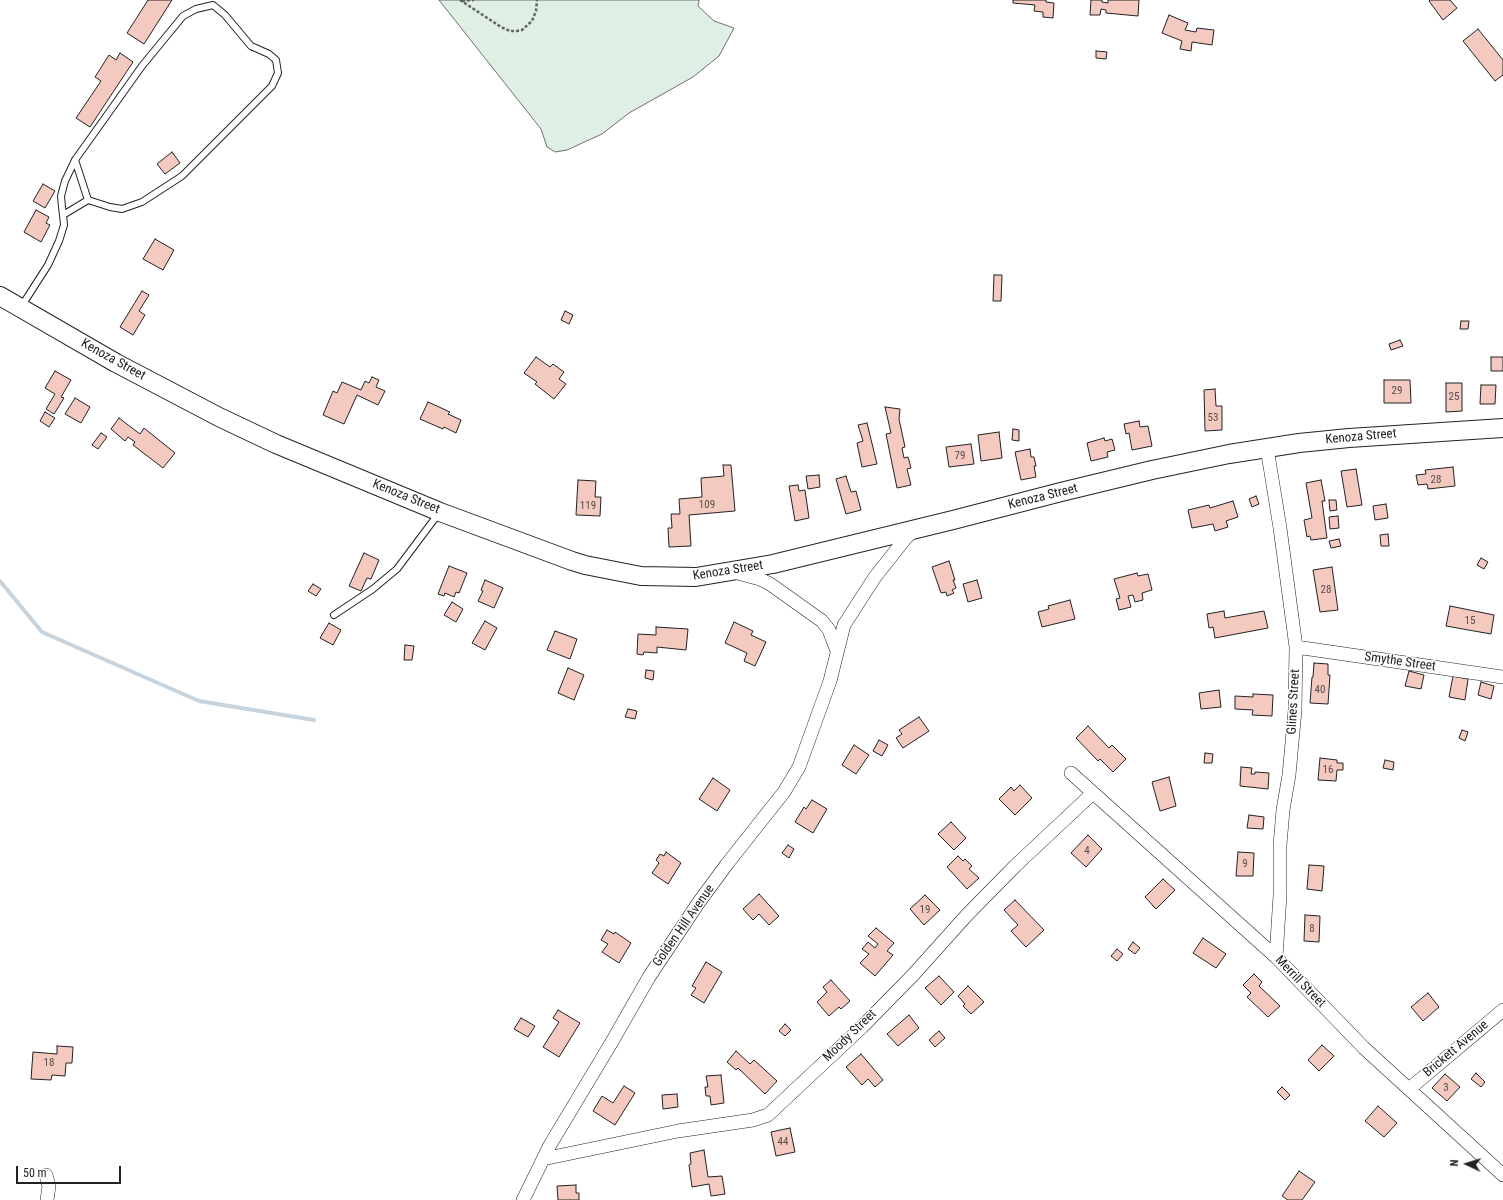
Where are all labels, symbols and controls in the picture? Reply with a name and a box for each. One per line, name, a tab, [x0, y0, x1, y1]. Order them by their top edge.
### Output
street label: Kenoza Street	[78, 336, 148, 384]
house number: 29	[1392, 384, 1402, 398]
house number: 25	[1449, 390, 1459, 404]
house number: 53	[1208, 411, 1218, 425]
street label: Kenoza Street	[1325, 426, 1397, 448]
house number: 79	[955, 449, 965, 463]
house number: 28	[1431, 473, 1441, 487]
street label: Kenoza Street	[370, 476, 442, 518]
street label: Kenoza Street	[1007, 481, 1079, 513]
house number: 109	[699, 498, 715, 512]
house number: 119	[580, 499, 596, 513]
street label: Kenoza Street	[692, 558, 764, 584]
house number: 28	[1321, 583, 1331, 597]
house number: 15	[1465, 614, 1475, 628]
street label: Smythe Street	[1363, 649, 1437, 675]
street label: Glines Street	[1284, 669, 1304, 735]
house number: 40	[1315, 683, 1325, 697]
house number: 16	[1323, 763, 1333, 777]
house number: 4	[1084, 844, 1090, 858]
house number: 9	[1242, 857, 1248, 871]
street label: Golden Hill Avenue	[650, 882, 718, 970]
house number: 19	[920, 903, 930, 917]
house number: 8	[1309, 922, 1315, 936]
street label: Merrill Street	[1271, 953, 1329, 1011]
street label: Moody Street	[820, 1007, 880, 1065]
street label: Brickett Avenue	[1420, 1017, 1492, 1081]
house number: 18	[44, 1056, 54, 1070]
house number: 3	[1443, 1081, 1449, 1095]
house number: 44	[778, 1135, 788, 1149]
north arrow	[1447, 1144, 1487, 1184]
scale bar	[18, 1158, 123, 1184]
text: N	[1448, 1159, 1461, 1167]
text: 50 m	[23, 1166, 47, 1180]

